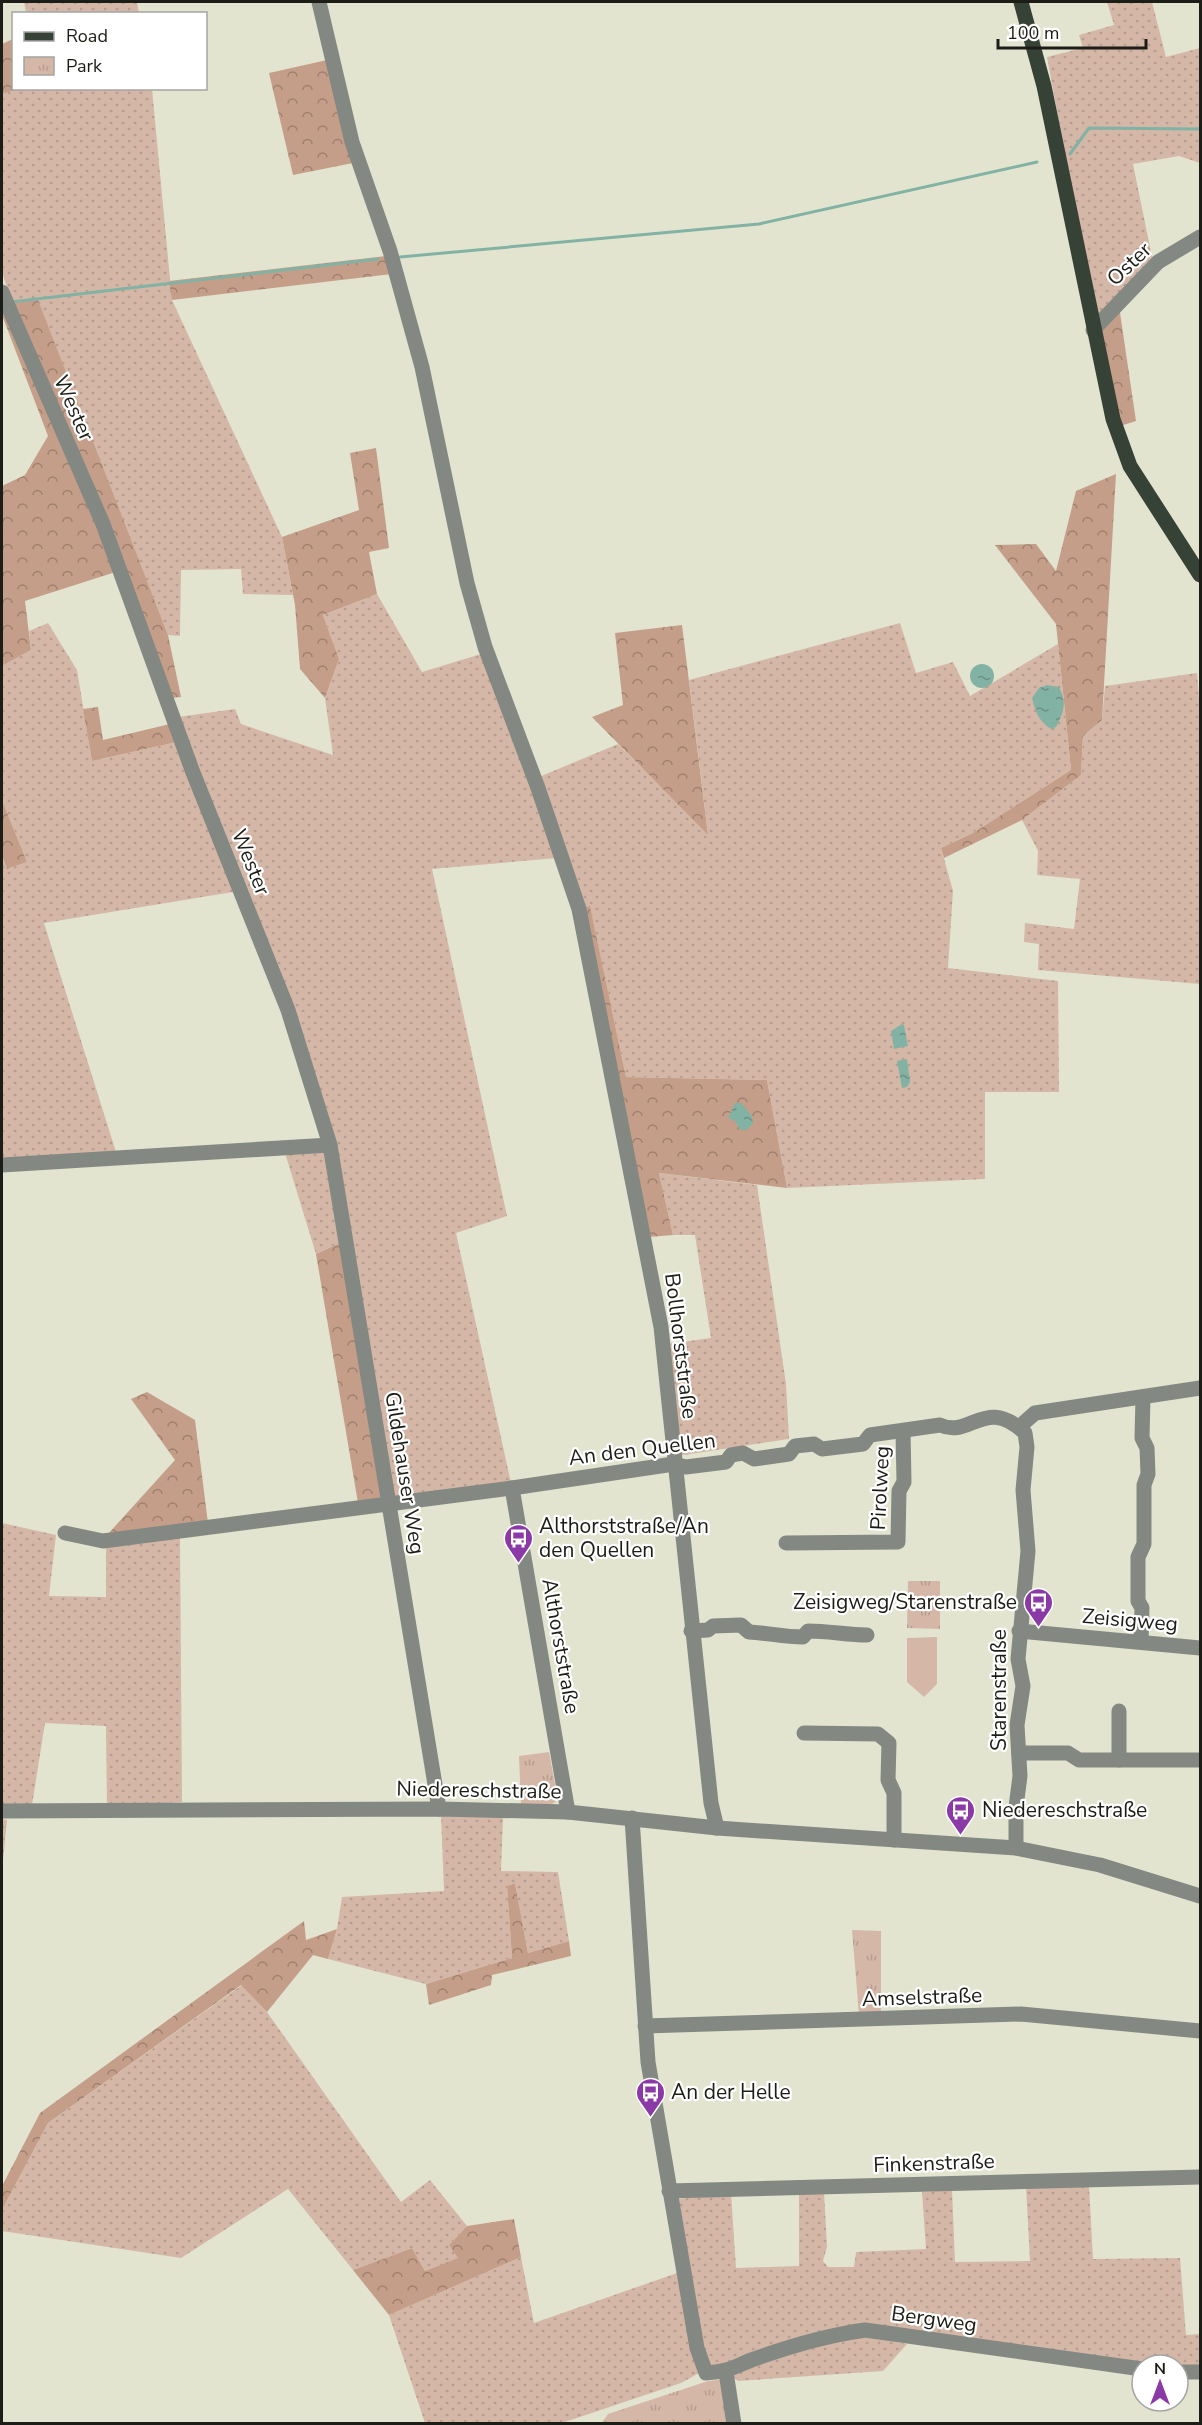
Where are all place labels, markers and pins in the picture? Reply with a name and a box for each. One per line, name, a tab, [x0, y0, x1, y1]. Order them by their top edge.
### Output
place label: Althorststraße/An den Quellen	[539, 1512, 709, 1564]
bus stop icon: Althorststraße/An den Quellen	[502, 1522, 534, 1564]
bus stop icon: Zeisigweg/Starenstraße	[1022, 1586, 1054, 1628]
place label: Zeisigweg/Starenstraße	[793, 1588, 1017, 1616]
bus stop icon: Niedereschstraße	[945, 1794, 977, 1836]
place label: Niedereschstraße	[982, 1796, 1147, 1824]
bus stop icon: An der Helle	[634, 2076, 666, 2118]
place label: An der Helle	[671, 2078, 791, 2106]

